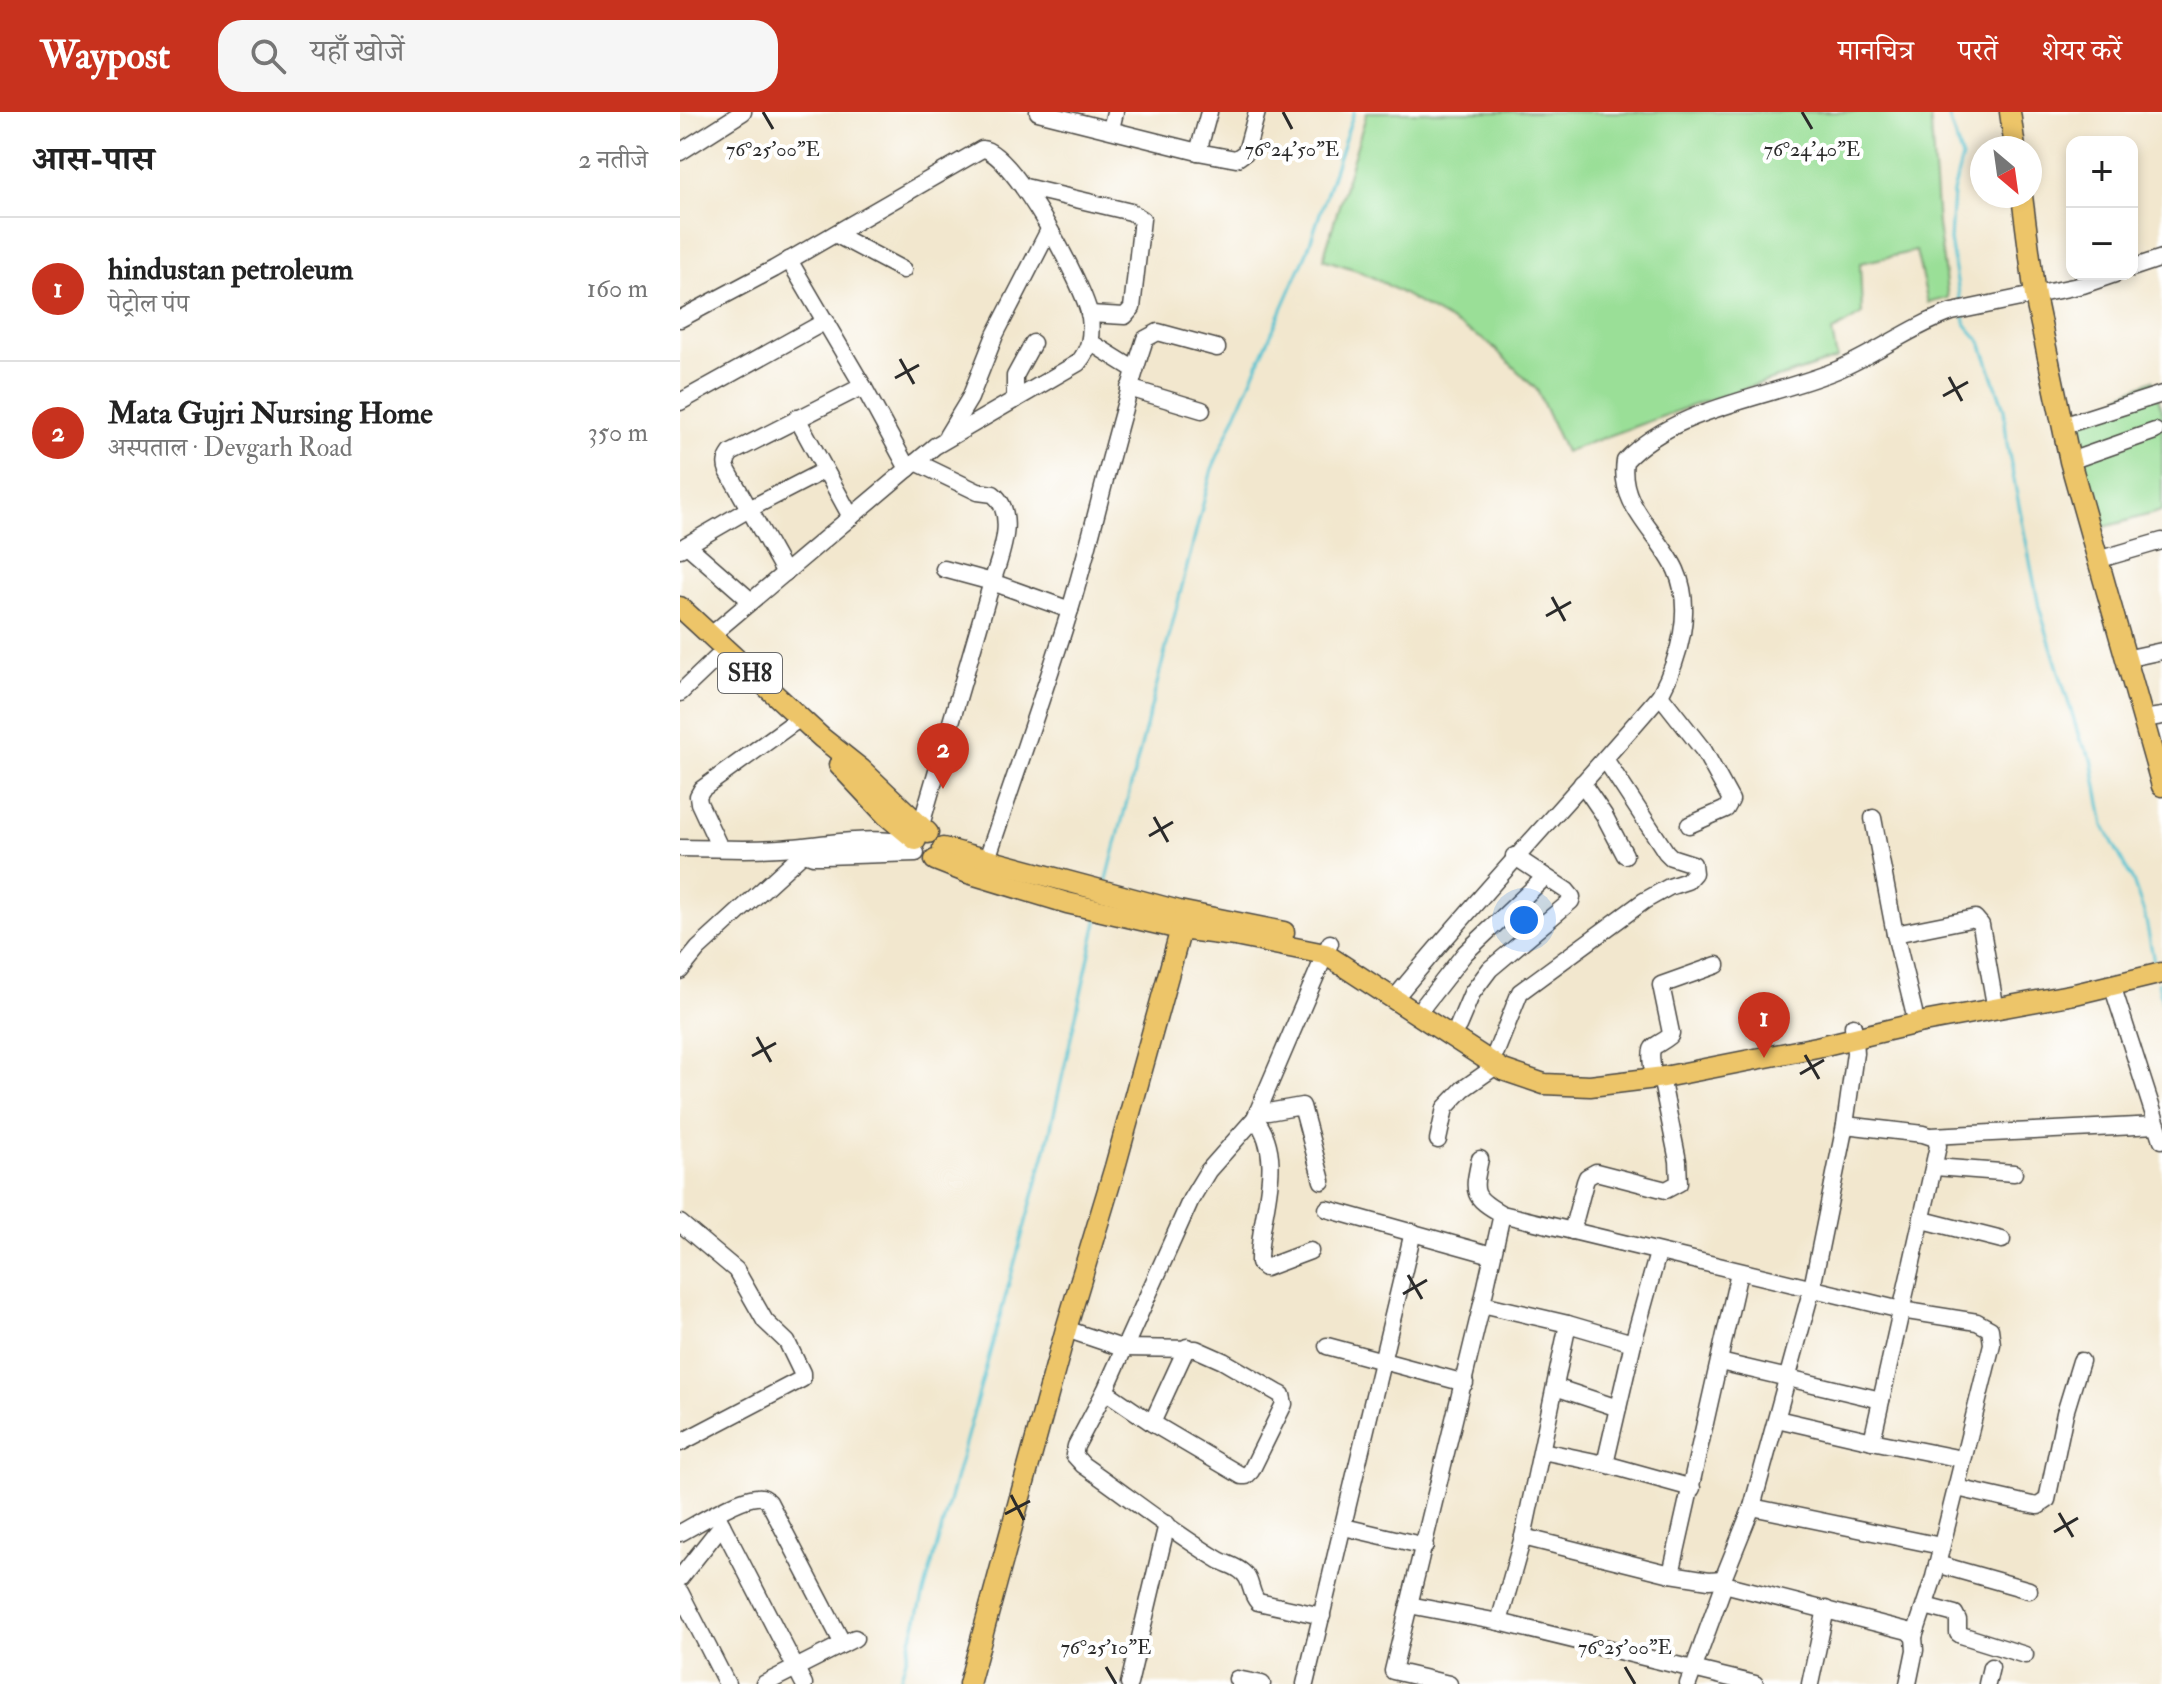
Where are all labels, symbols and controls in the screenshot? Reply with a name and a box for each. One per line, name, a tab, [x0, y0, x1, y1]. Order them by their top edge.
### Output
search box	[218, 20, 778, 92]
text: Waypost	[40, 32, 170, 80]
text: यहाँ खोजें	[310, 33, 404, 70]
icon: search	[246, 34, 290, 78]
text: मानचित्र	[1838, 34, 1914, 69]
text: परतें	[1958, 34, 1998, 69]
text: शेयर करें	[2042, 34, 2122, 69]
north arrow	[1970, 136, 2042, 208]
map controls	[2066, 136, 2138, 280]
button: +	[2066, 136, 2138, 208]
text: 76°25'00"E	[726, 137, 820, 162]
text: 76°24'50"E	[1245, 137, 1339, 162]
text: 76°24'40"E	[1764, 137, 1860, 162]
text: आस-पास	[32, 138, 155, 181]
text: 2 नतीजे	[578, 144, 648, 176]
button: −	[2066, 208, 2138, 280]
text: hindustan petroleum	[108, 251, 353, 288]
text: 1	[53, 273, 63, 305]
text: 160 m	[587, 273, 648, 305]
text: पेट्रोल पंप	[108, 288, 189, 320]
text: Mata Gujri Nursing Home	[108, 395, 433, 432]
text: 2	[51, 417, 65, 449]
text: 350 m	[588, 417, 648, 449]
text: अस्पताल · Devgarh Road	[108, 432, 353, 464]
road number: SH8	[718, 653, 782, 693]
pin: 2	[917, 723, 969, 789]
your location	[1504, 900, 1544, 940]
pin: 1	[1738, 992, 1790, 1058]
text: 76°25'10"E	[1061, 1635, 1151, 1660]
text: 76°25'00"E	[1578, 1635, 1672, 1660]

